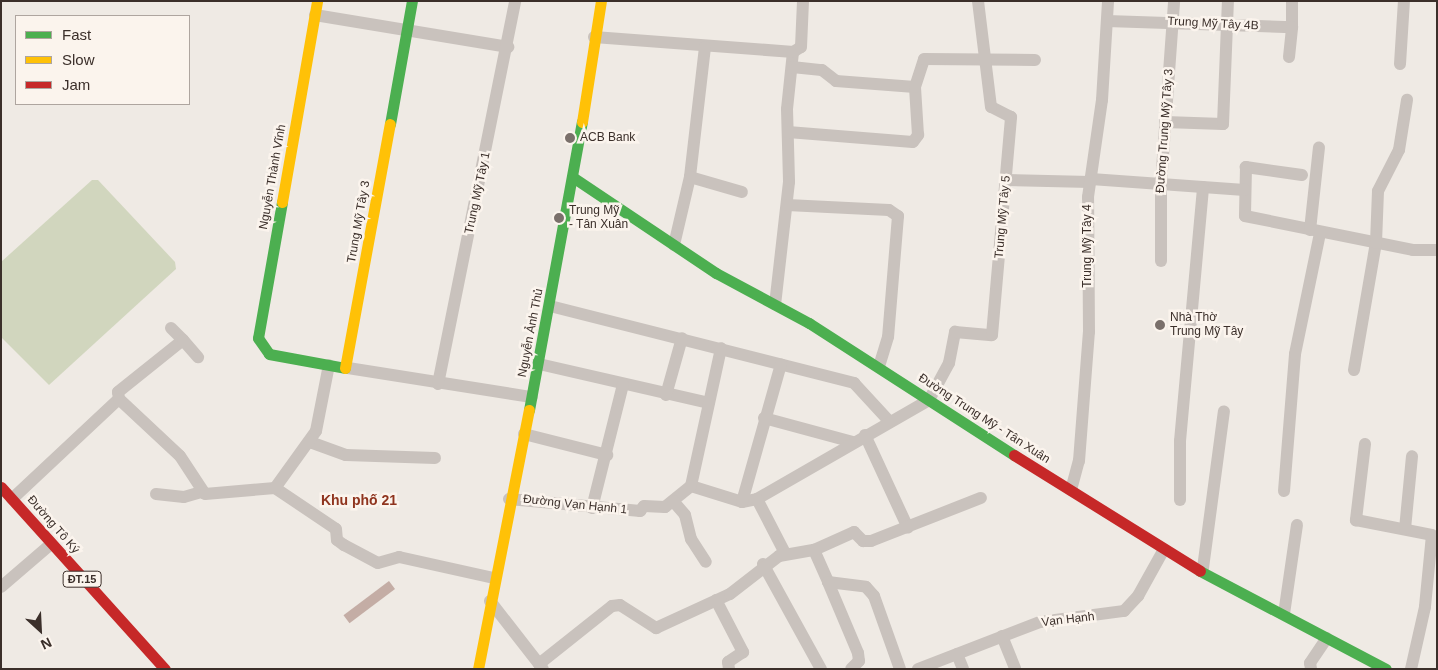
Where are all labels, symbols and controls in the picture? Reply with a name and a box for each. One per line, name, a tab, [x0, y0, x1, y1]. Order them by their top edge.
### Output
street label: Trung Mỹ Tây 4B	[1167, 14, 1259, 34]
legend	[15, 15, 190, 105]
text: Fast	[62, 26, 91, 43]
text: Slow	[62, 51, 95, 68]
street label: Đường Trung Mỹ Tây 3	[1153, 68, 1177, 194]
text: Jam	[62, 76, 90, 93]
street label: Nguyễn Thành Vĩnh	[257, 123, 289, 231]
place label: ACB Bank	[580, 131, 635, 145]
marker: ACB Bank	[564, 132, 576, 144]
street label: Trung Mỹ Tây 1	[462, 151, 494, 235]
street label: Trung Mỹ Tây 5	[992, 175, 1014, 259]
street label: Trung Mỹ Tây 3	[345, 180, 373, 264]
place label: Trung Mỹ - Tân Xuân	[569, 204, 628, 232]
street label: Trung Mỹ Tây 4	[1081, 204, 1095, 288]
marker: Trung Mỹ - Tân Xuân	[553, 212, 565, 224]
street label: Nguyễn Ảnh Thủ	[515, 287, 547, 379]
place label: Nhà Thờ Trung Mỹ Tây	[1170, 311, 1244, 339]
marker: Nhà Thờ Trung Mỹ Tây	[1154, 319, 1166, 331]
street label: Đường Trung Mỹ - Tân Xuân	[915, 371, 1053, 467]
district label: Khu phố 21	[321, 492, 397, 508]
street label: Đường Vạn Hạnh 1	[522, 492, 628, 518]
street label: Đường Tô Ký	[24, 493, 82, 557]
road number: ĐT.15	[62, 570, 102, 588]
north arrow	[15, 605, 65, 655]
street label: Vạn Hạnh	[1041, 610, 1095, 630]
text: N	[38, 634, 54, 653]

